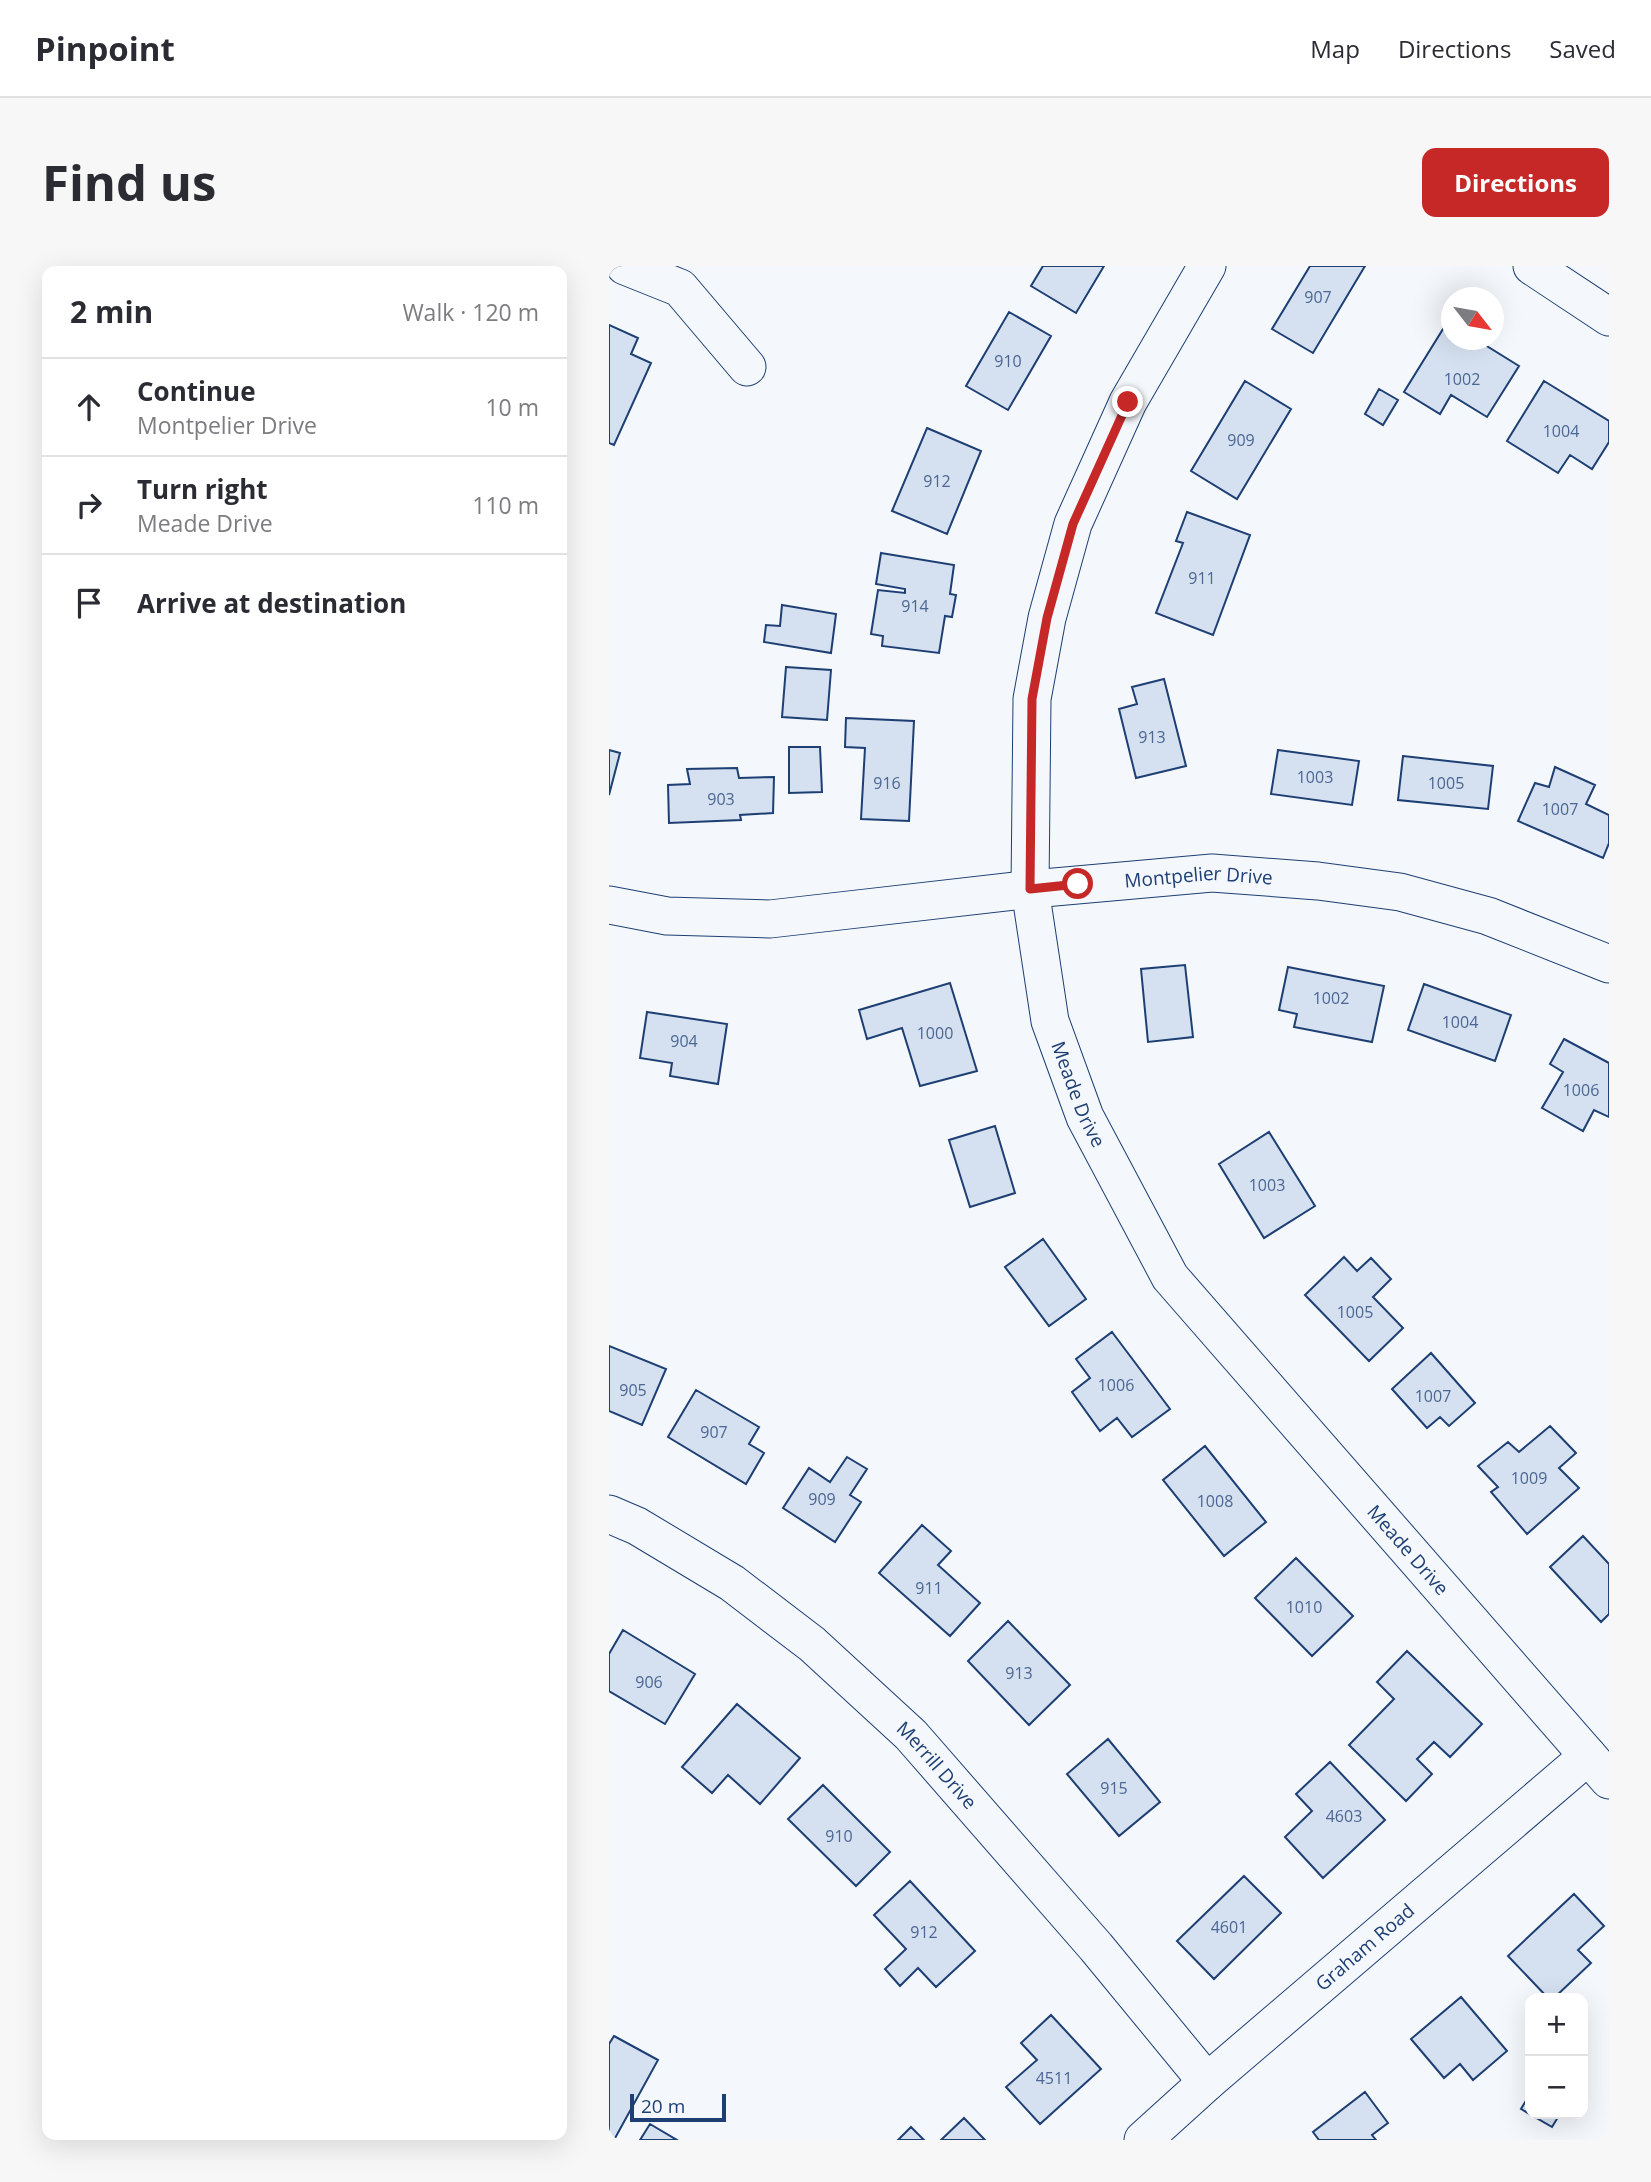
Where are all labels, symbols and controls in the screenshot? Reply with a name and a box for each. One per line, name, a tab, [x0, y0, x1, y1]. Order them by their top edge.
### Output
text: Pinpoint	[35, 26, 175, 71]
text: Map	[1310, 32, 1360, 65]
text: Directions	[1398, 32, 1511, 65]
text: Saved	[1549, 32, 1616, 65]
button: Directions	[1422, 148, 1609, 217]
text: Find us	[42, 149, 216, 215]
house number: 907	[1304, 286, 1332, 308]
north arrow	[1441, 287, 1504, 350]
text: 2 min	[70, 291, 153, 332]
text: Walk · 120 m	[402, 296, 539, 328]
house number: 910	[994, 350, 1022, 372]
house number: 1002	[1444, 368, 1480, 390]
text: Continue	[137, 373, 256, 409]
route end	[1112, 386, 1143, 417]
icon: ahead	[70, 388, 108, 426]
text: 10 m	[485, 391, 539, 423]
text: Montpelier Drive	[137, 409, 317, 441]
house number: 1004	[1543, 420, 1579, 442]
house number: 909	[1227, 429, 1255, 451]
house number: 912	[923, 470, 951, 492]
text: Turn right	[137, 471, 268, 507]
icon: right	[70, 486, 108, 524]
text: 110 m	[472, 489, 539, 521]
text: Meade Drive	[137, 507, 273, 539]
house number: 911	[1188, 567, 1216, 589]
icon: arrive	[70, 584, 108, 622]
text: Arrive at destination	[137, 585, 406, 621]
house number: 914	[901, 595, 929, 617]
house number: 913	[1138, 726, 1166, 748]
house number: 1003	[1297, 766, 1333, 788]
house number: 916	[873, 772, 901, 794]
house number: 1005	[1428, 772, 1464, 794]
house number: 903	[707, 788, 735, 810]
house number: 1007	[1542, 798, 1578, 820]
street label: Montpelier Drive	[1123, 860, 1274, 894]
route start	[1062, 868, 1093, 899]
house number: 1002	[1313, 987, 1349, 1009]
house number: 1004	[1442, 1011, 1478, 1033]
house number: 1000	[917, 1022, 953, 1044]
house number: 904	[670, 1030, 698, 1052]
street label: Meade Drive	[1045, 1038, 1112, 1152]
house number: 1006	[1563, 1079, 1599, 1101]
house number: 1003	[1249, 1174, 1285, 1196]
house number: 1005	[1337, 1301, 1373, 1323]
house number: 1006	[1098, 1374, 1134, 1396]
house number: 905	[619, 1379, 647, 1401]
house number: 1007	[1415, 1385, 1451, 1407]
house number: 907	[700, 1421, 728, 1443]
house number: 1009	[1511, 1467, 1547, 1489]
house number: 909	[808, 1488, 836, 1510]
house number: 1008	[1197, 1490, 1233, 1512]
street label: Meade Drive	[1361, 1499, 1455, 1601]
house number: 911	[915, 1577, 943, 1599]
house number: 1010	[1286, 1596, 1322, 1618]
house number: 913	[1005, 1662, 1033, 1684]
house number: 906	[635, 1671, 663, 1693]
street label: Merrill Drive	[891, 1715, 983, 1815]
house number: 915	[1100, 1777, 1128, 1799]
house number: 4603	[1326, 1805, 1362, 1827]
house number: 910	[825, 1825, 853, 1847]
street label: Graham Road	[1310, 1897, 1420, 1997]
house number: 4601	[1211, 1916, 1247, 1938]
house number: 912	[910, 1921, 938, 1943]
map controls	[1525, 1993, 1588, 2119]
button: +	[1525, 1993, 1588, 2056]
button: −	[1525, 2056, 1588, 2119]
house number: 4511	[1036, 2067, 1072, 2089]
scale bar	[630, 2091, 726, 2123]
text: 20 m	[641, 2093, 685, 2119]

